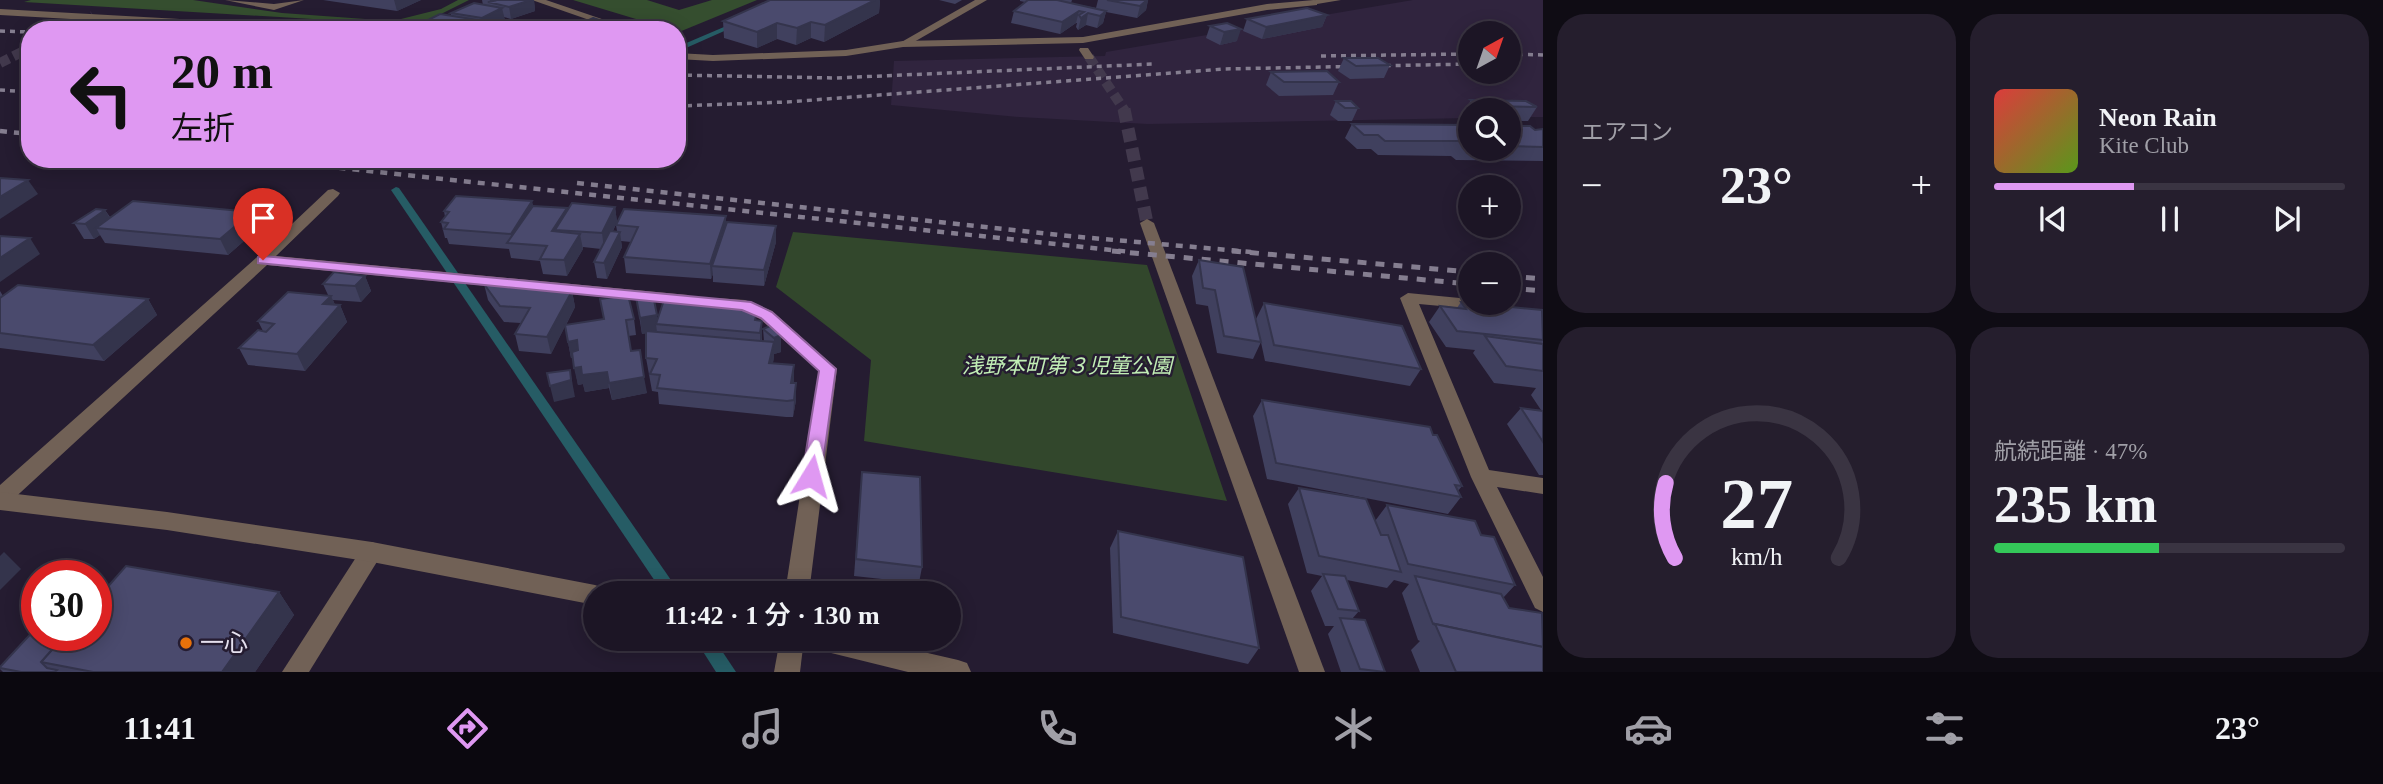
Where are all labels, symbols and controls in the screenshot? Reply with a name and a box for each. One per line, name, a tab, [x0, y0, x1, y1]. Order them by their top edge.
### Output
north arrow	[1458, 21, 1521, 84]
map controls	[1458, 21, 1521, 315]
text: 20 m	[171, 44, 273, 99]
icon: left	[56, 49, 147, 140]
button: search	[1458, 98, 1521, 161]
text: Neon Rain	[2099, 103, 2217, 132]
text: 左折	[171, 110, 235, 146]
text: エアコン	[1581, 120, 1673, 145]
text: Kite Club	[2099, 133, 2189, 158]
text: 23°	[1720, 157, 1793, 214]
text: −	[1581, 164, 1602, 206]
text: +	[1911, 164, 1932, 206]
button: +	[1458, 175, 1521, 238]
pin	[233, 188, 293, 260]
icon: arrive	[244, 199, 282, 237]
icon: previous	[2034, 200, 2072, 238]
icon: pause	[2151, 200, 2189, 238]
icon: next	[2268, 200, 2306, 238]
button: −	[1458, 252, 1521, 315]
park label: 浅野本町第３児童公園	[962, 354, 1175, 378]
position arrow	[774, 439, 848, 513]
text: 航続距離 · 47%	[1994, 439, 2147, 464]
text: 27	[1720, 464, 1793, 545]
text: 235 km	[1994, 476, 2157, 533]
text: km/h	[1731, 543, 1783, 570]
speed limit sign: 30	[21, 560, 112, 651]
text: 11:42 · 1 分 · 130 m	[664, 601, 880, 630]
place label: 一心	[200, 630, 248, 656]
marker: 一心	[178, 635, 194, 651]
icon: directions	[443, 704, 492, 753]
icon: music	[738, 704, 787, 753]
icon: phone	[1033, 704, 1082, 753]
icon: climate	[1329, 704, 1378, 753]
icon: car	[1624, 704, 1673, 753]
icon: filters	[1920, 704, 1969, 753]
text: 11:41	[123, 710, 196, 746]
text: 23°	[2215, 710, 2260, 746]

